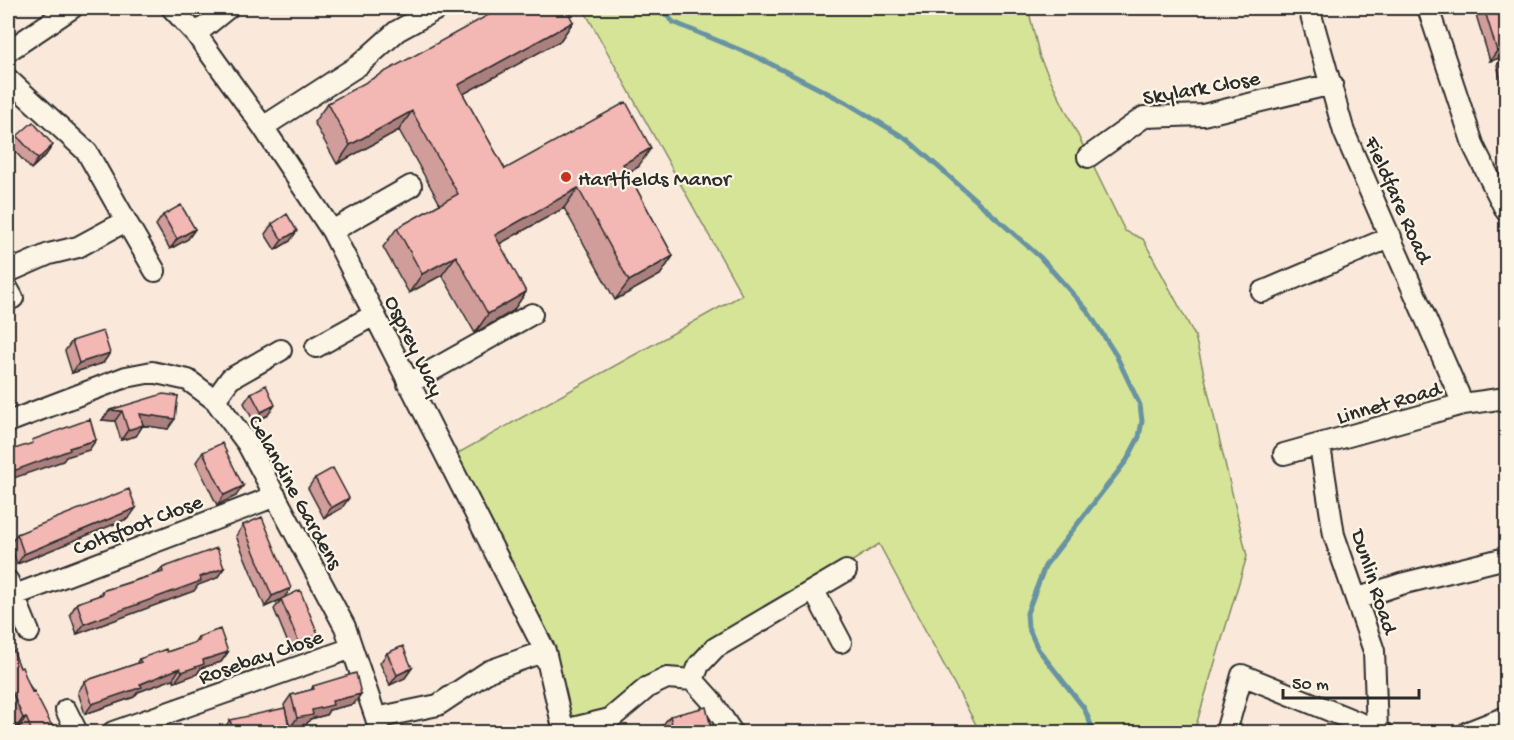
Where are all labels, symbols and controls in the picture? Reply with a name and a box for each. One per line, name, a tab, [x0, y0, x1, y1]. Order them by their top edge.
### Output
street label: Skylark Close	[1141, 67, 1263, 113]
street label: Fieldfare Road	[1356, 132, 1437, 270]
place label: Hartfields Manor	[578, 168, 733, 194]
marker: Hartfields Manor	[559, 170, 573, 184]
street label: Osprey Way	[377, 292, 448, 402]
street label: Linnet Road	[1334, 377, 1446, 432]
street label: Celandine Gardens	[240, 411, 347, 575]
street label: Coltsfoot Close	[70, 490, 207, 563]
street label: Dunlin Road	[1342, 525, 1402, 640]
street label: Rosebay Close	[196, 625, 328, 692]
scale bar	[1283, 662, 1420, 700]
text: 50 m	[1292, 675, 1329, 696]

